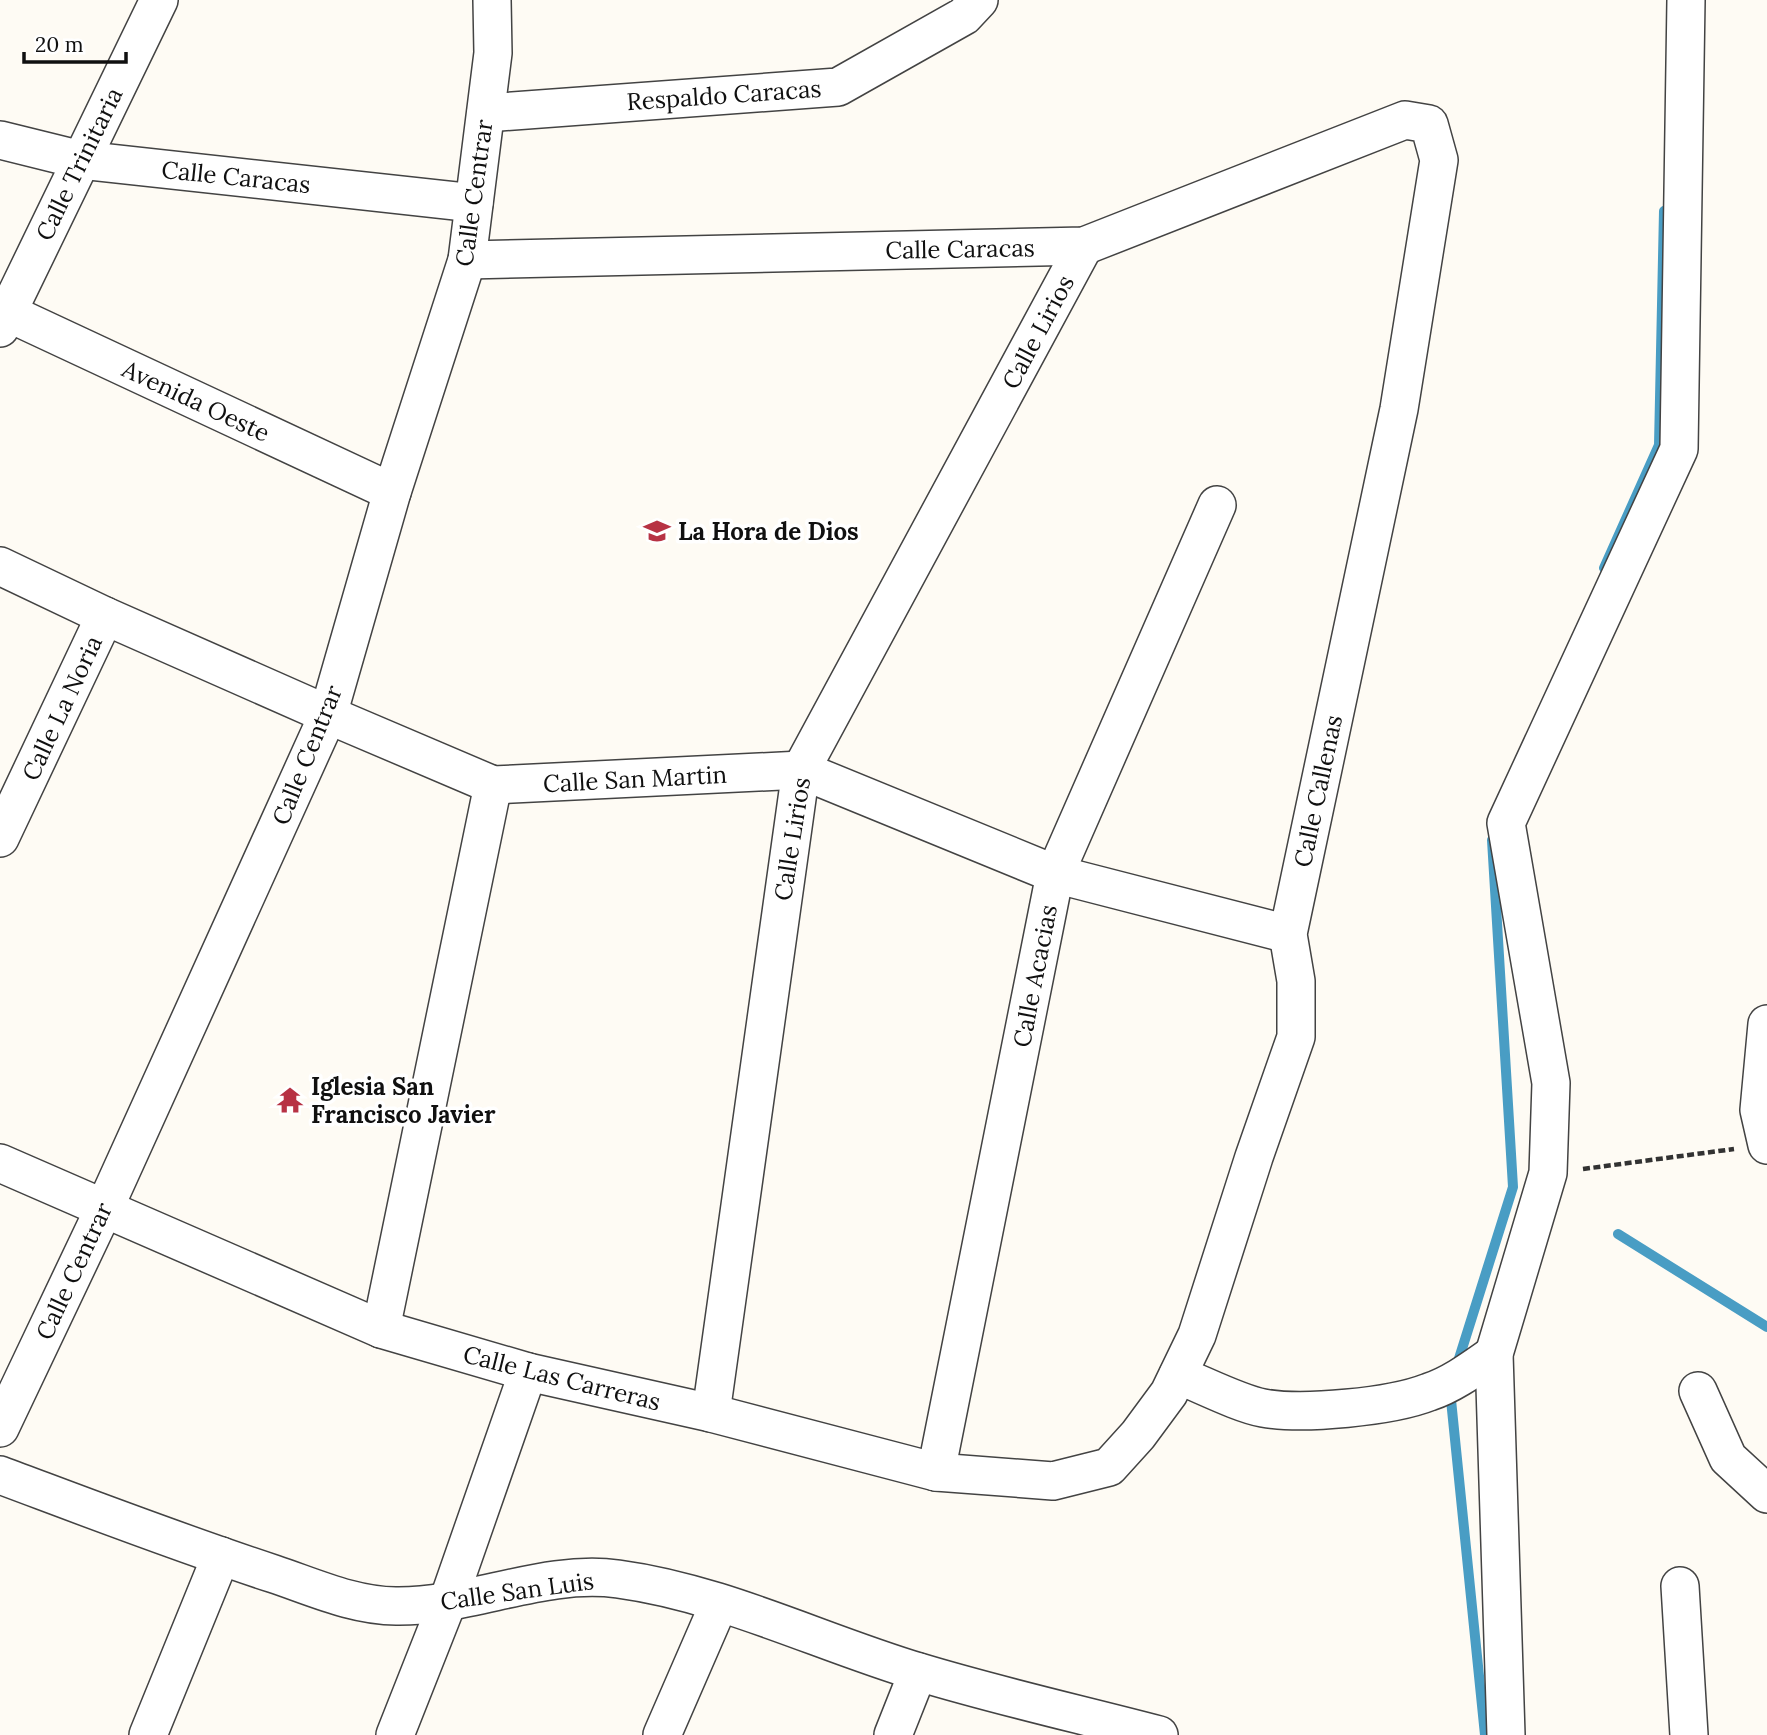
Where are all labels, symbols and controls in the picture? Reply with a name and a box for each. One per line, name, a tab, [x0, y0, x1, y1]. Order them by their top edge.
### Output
scale bar	[24, 21, 126, 65]
text: 20 m	[35, 31, 84, 58]
street label: Respaldo Caracas	[626, 73, 822, 117]
street label: Calle Trinitaria	[29, 82, 129, 246]
street label: Calle Centrar	[448, 117, 500, 268]
street label: Calle Caracas	[160, 154, 312, 200]
street label: Calle Caracas	[885, 232, 1035, 266]
street label: Calle Lirios	[995, 270, 1081, 394]
street label: Avenida Oeste	[116, 353, 275, 449]
school or university icon: La Hora de Dios	[642, 516, 672, 546]
place label: La Hora de Dios	[678, 516, 859, 547]
street label: Calle La Noria	[15, 631, 109, 785]
street label: Calle Centrar	[265, 680, 349, 829]
street label: Calle Callenas	[1287, 712, 1349, 870]
street label: Calle San Martin	[542, 759, 728, 799]
street label: Calle Lirios	[767, 775, 817, 903]
street label: Calle Acacias	[1006, 902, 1064, 1050]
place label: Iglesia San Francisco Javier	[311, 1071, 496, 1130]
temple icon: Iglesia San Francisco Javier	[275, 1085, 305, 1115]
street label: Calle Centrar	[29, 1197, 120, 1345]
street label: Calle Las Carreras	[460, 1338, 664, 1418]
street label: Calle San Luis	[438, 1565, 596, 1617]

